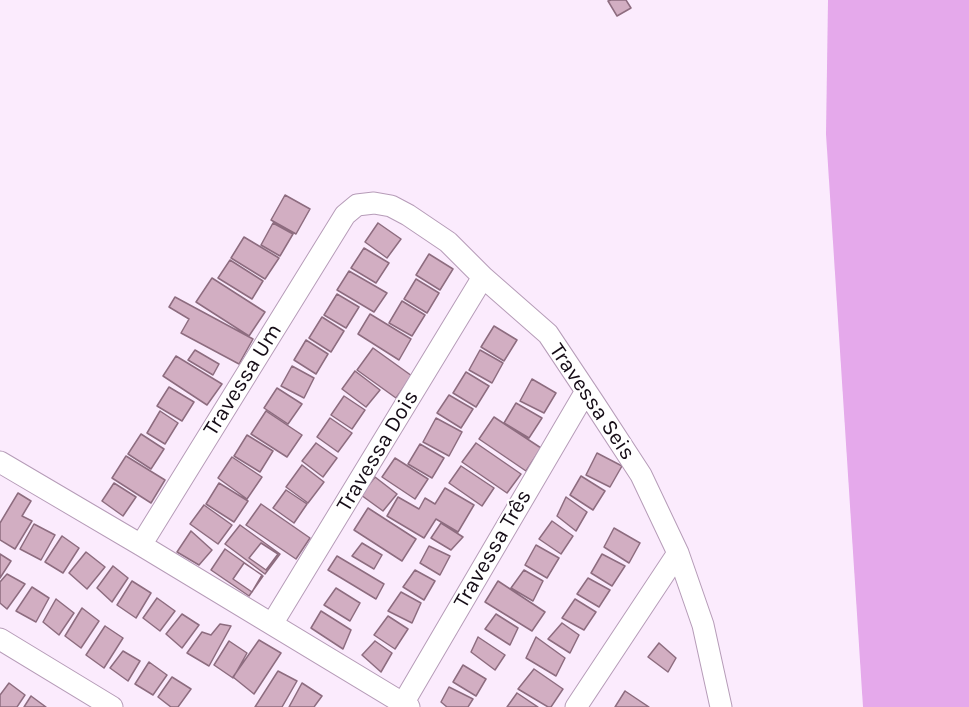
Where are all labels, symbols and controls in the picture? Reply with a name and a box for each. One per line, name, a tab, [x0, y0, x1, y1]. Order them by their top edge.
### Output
street label: Travessa Um	[198, 319, 288, 441]
street label: Travessa Seis	[543, 339, 641, 465]
street label: Travessa Dois	[331, 386, 425, 516]
street label: Travessa Três	[448, 485, 538, 613]

